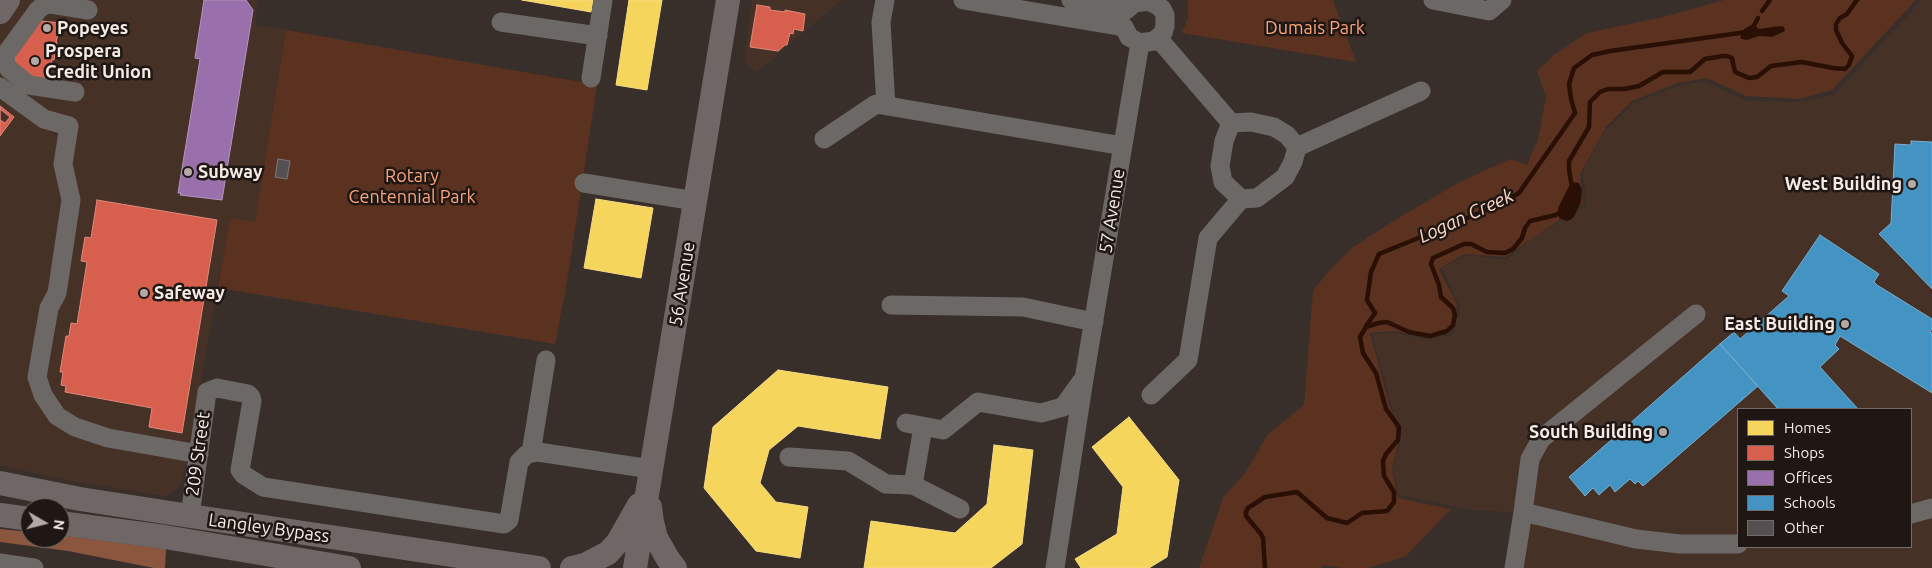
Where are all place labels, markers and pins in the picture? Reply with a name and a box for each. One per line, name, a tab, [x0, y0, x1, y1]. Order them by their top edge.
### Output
place label: Popeyes	[57, 17, 128, 39]
marker: Popeyes	[41, 22, 53, 34]
place label: Prospera Credit Union	[45, 40, 151, 82]
marker: Prospera Credit Union	[29, 55, 41, 67]
place label: Subway	[198, 161, 262, 183]
marker: Subway	[182, 166, 194, 178]
place label: West Building	[1785, 173, 1902, 195]
marker: West Building	[1906, 178, 1918, 190]
place label: Safeway	[154, 282, 225, 304]
marker: Safeway	[138, 287, 150, 299]
place label: East Building	[1724, 313, 1835, 335]
marker: East Building	[1839, 318, 1851, 330]
place label: South Building	[1529, 421, 1653, 443]
marker: South Building	[1657, 426, 1669, 438]

